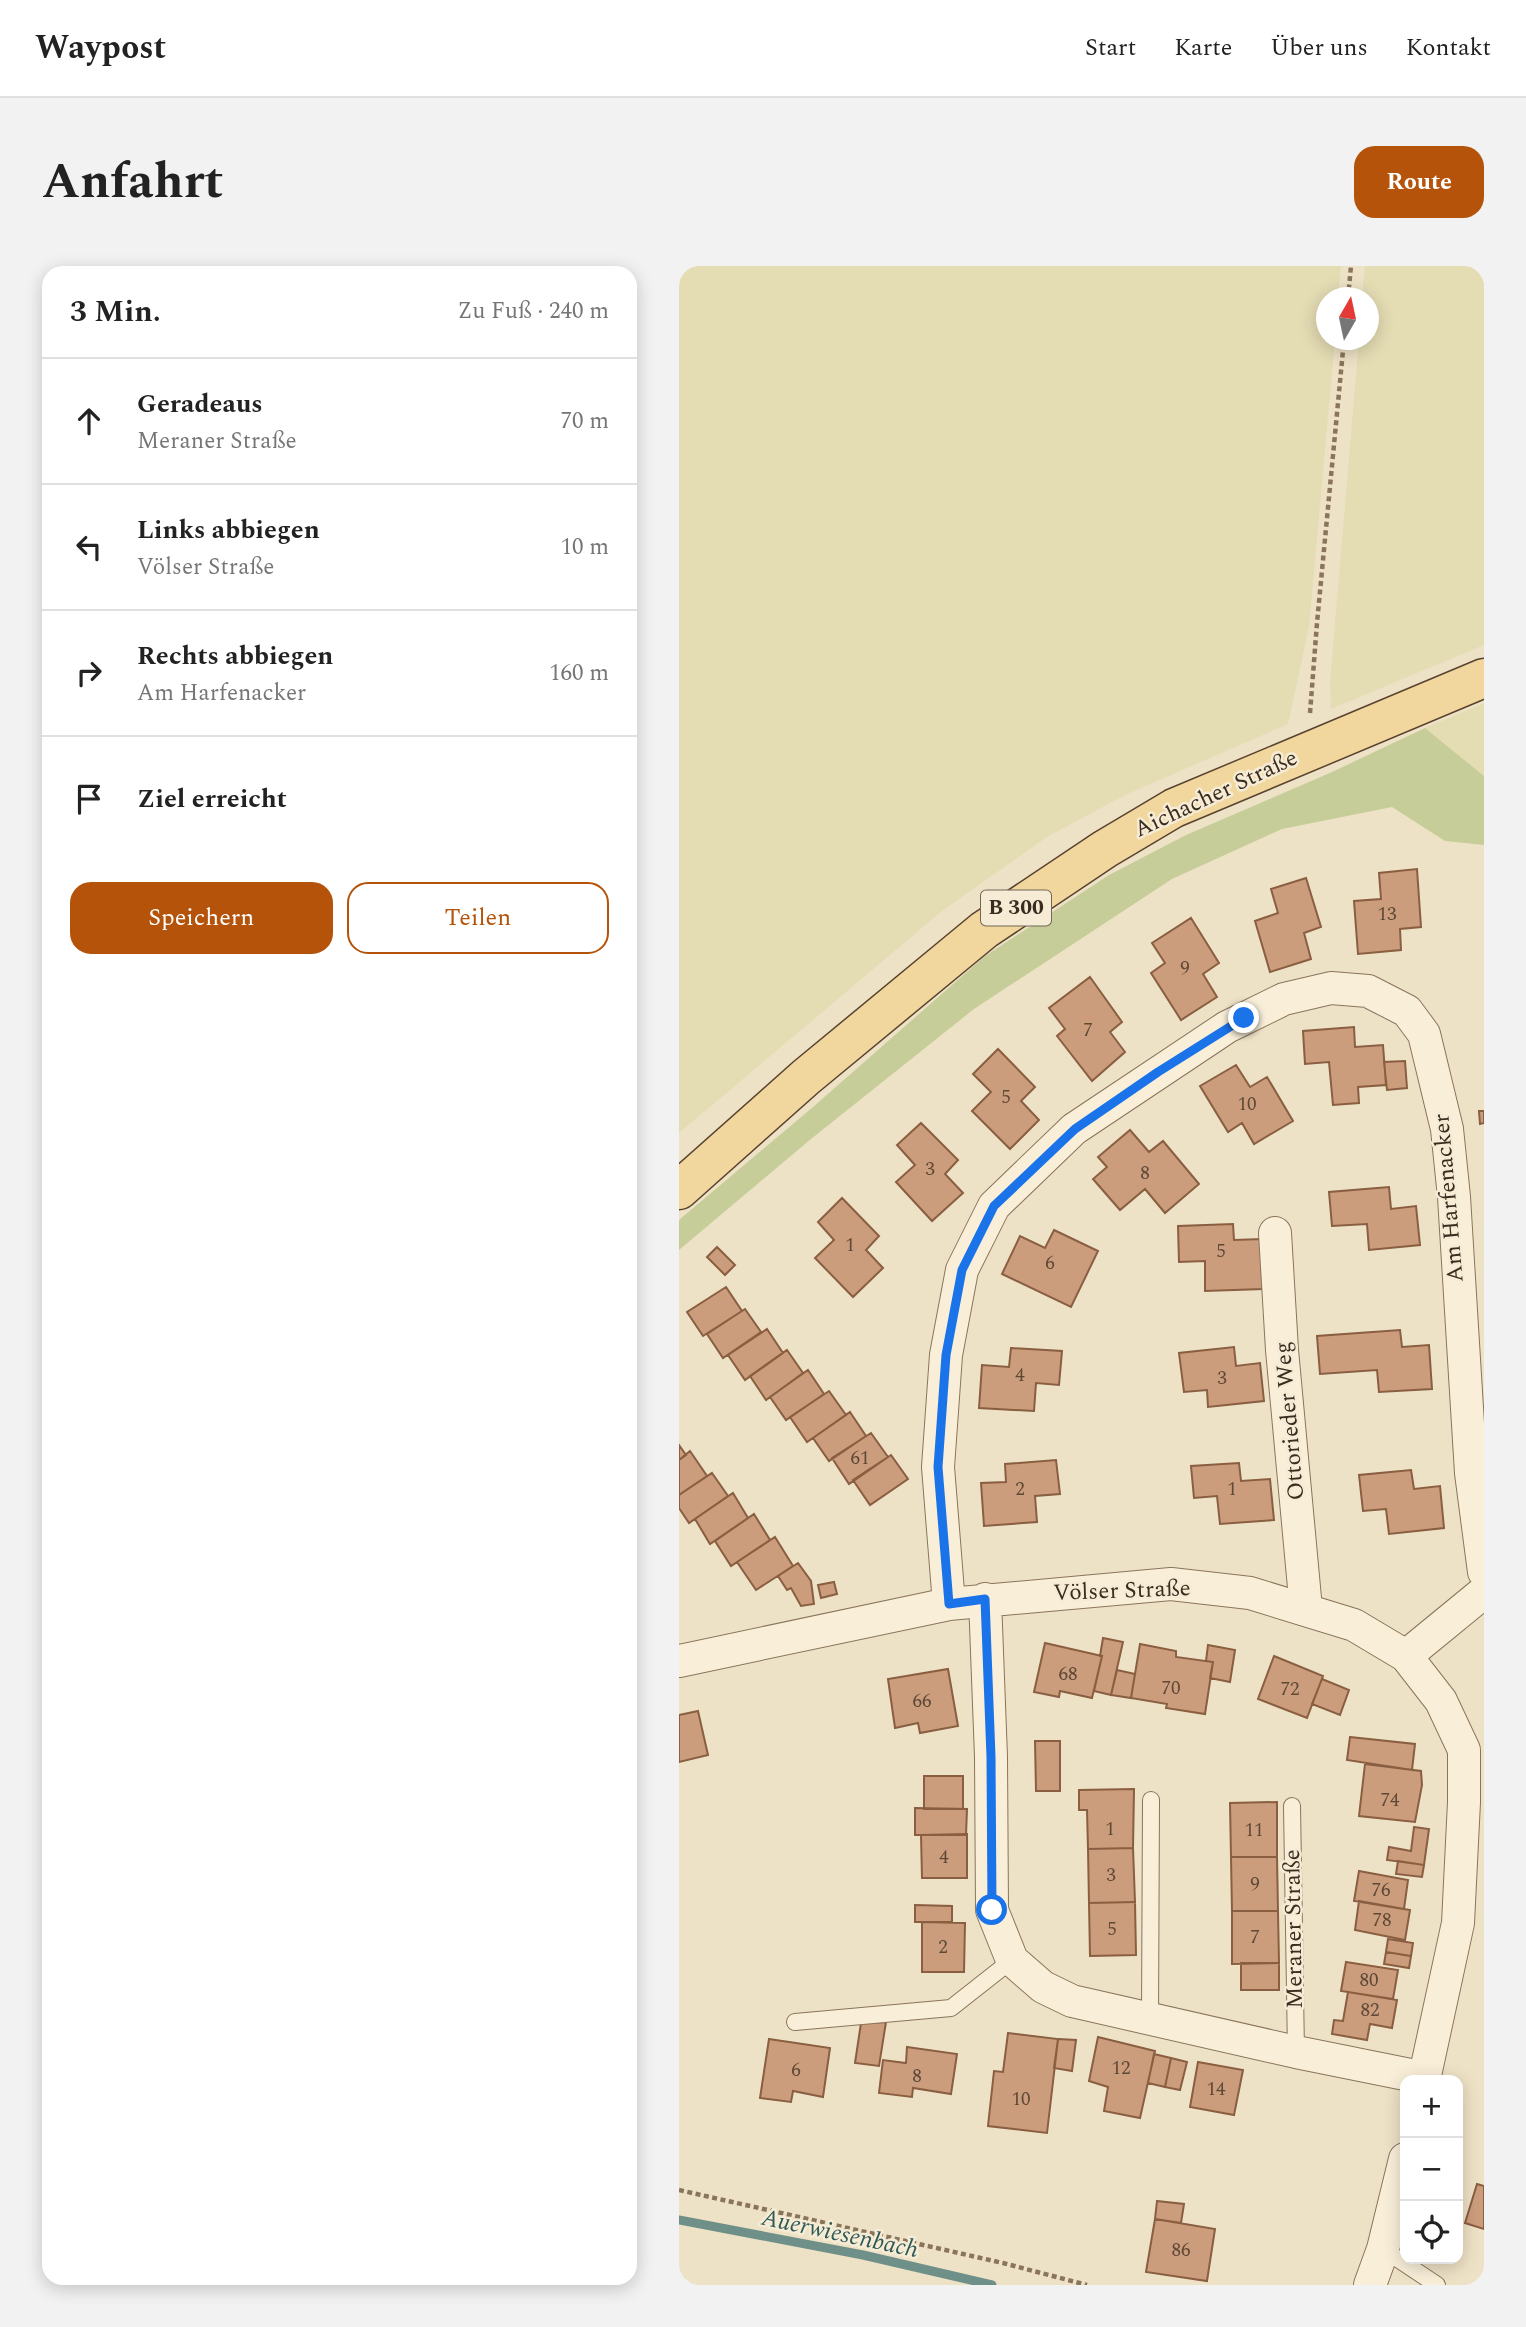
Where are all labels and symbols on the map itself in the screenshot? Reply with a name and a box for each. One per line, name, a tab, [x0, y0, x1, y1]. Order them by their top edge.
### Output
north arrow	[1316, 287, 1379, 350]
street label: Aichacher Straße	[1128, 741, 1304, 847]
road number: B 300	[981, 890, 1051, 926]
house number: 13	[1377, 900, 1397, 929]
house number: 9	[1180, 954, 1190, 983]
route end	[1228, 1002, 1259, 1033]
house number: 7	[1083, 1016, 1093, 1045]
house number: 5	[1001, 1083, 1011, 1112]
house number: 10	[1237, 1090, 1257, 1119]
street label: Am Harfenacker	[1424, 1112, 1474, 1284]
house number: 3	[925, 1155, 935, 1184]
house number: 8	[1140, 1159, 1150, 1188]
house number: 1	[845, 1231, 855, 1260]
house number: 5	[1216, 1237, 1226, 1266]
house number: 6	[1045, 1249, 1055, 1278]
street label: Ottorieder Weg	[1266, 1340, 1314, 1502]
house number: 4	[1015, 1361, 1025, 1390]
house number: 3	[1217, 1364, 1227, 1393]
house number: 61	[850, 1444, 870, 1473]
house number: 2	[1015, 1475, 1025, 1504]
house number: 1	[1227, 1475, 1237, 1504]
street label: Völser Straße	[1053, 1571, 1191, 1611]
house number: 68	[1058, 1660, 1078, 1689]
house number: 70	[1161, 1674, 1181, 1703]
house number: 72	[1280, 1675, 1300, 1704]
house number: 66	[912, 1687, 932, 1716]
house number: 74	[1380, 1786, 1400, 1815]
house number: 1	[1105, 1815, 1115, 1844]
house number: 11	[1244, 1816, 1264, 1845]
house number: 4	[939, 1843, 949, 1872]
street label: Meraner Straße	[1275, 1849, 1313, 2009]
house number: 3	[1106, 1861, 1116, 1890]
house number: 9	[1250, 1870, 1260, 1899]
house number: 76	[1371, 1876, 1391, 1905]
route start	[976, 1894, 1007, 1925]
house number: 78	[1372, 1906, 1392, 1935]
house number: 5	[1107, 1915, 1117, 1944]
house number: 7	[1250, 1923, 1260, 1952]
house number: 2	[938, 1933, 948, 1962]
house number: 80	[1359, 1966, 1379, 1995]
house number: 82	[1360, 1996, 1380, 2025]
house number: 12	[1111, 2054, 1131, 2083]
house number: 6	[791, 2056, 801, 2085]
house number: 8	[912, 2062, 922, 2091]
house number: 14	[1206, 2075, 1226, 2104]
house number: 10	[1011, 2085, 1031, 2114]
water label: Auerwiesenbach	[757, 2200, 922, 2268]
house number: 86	[1171, 2236, 1191, 2265]

